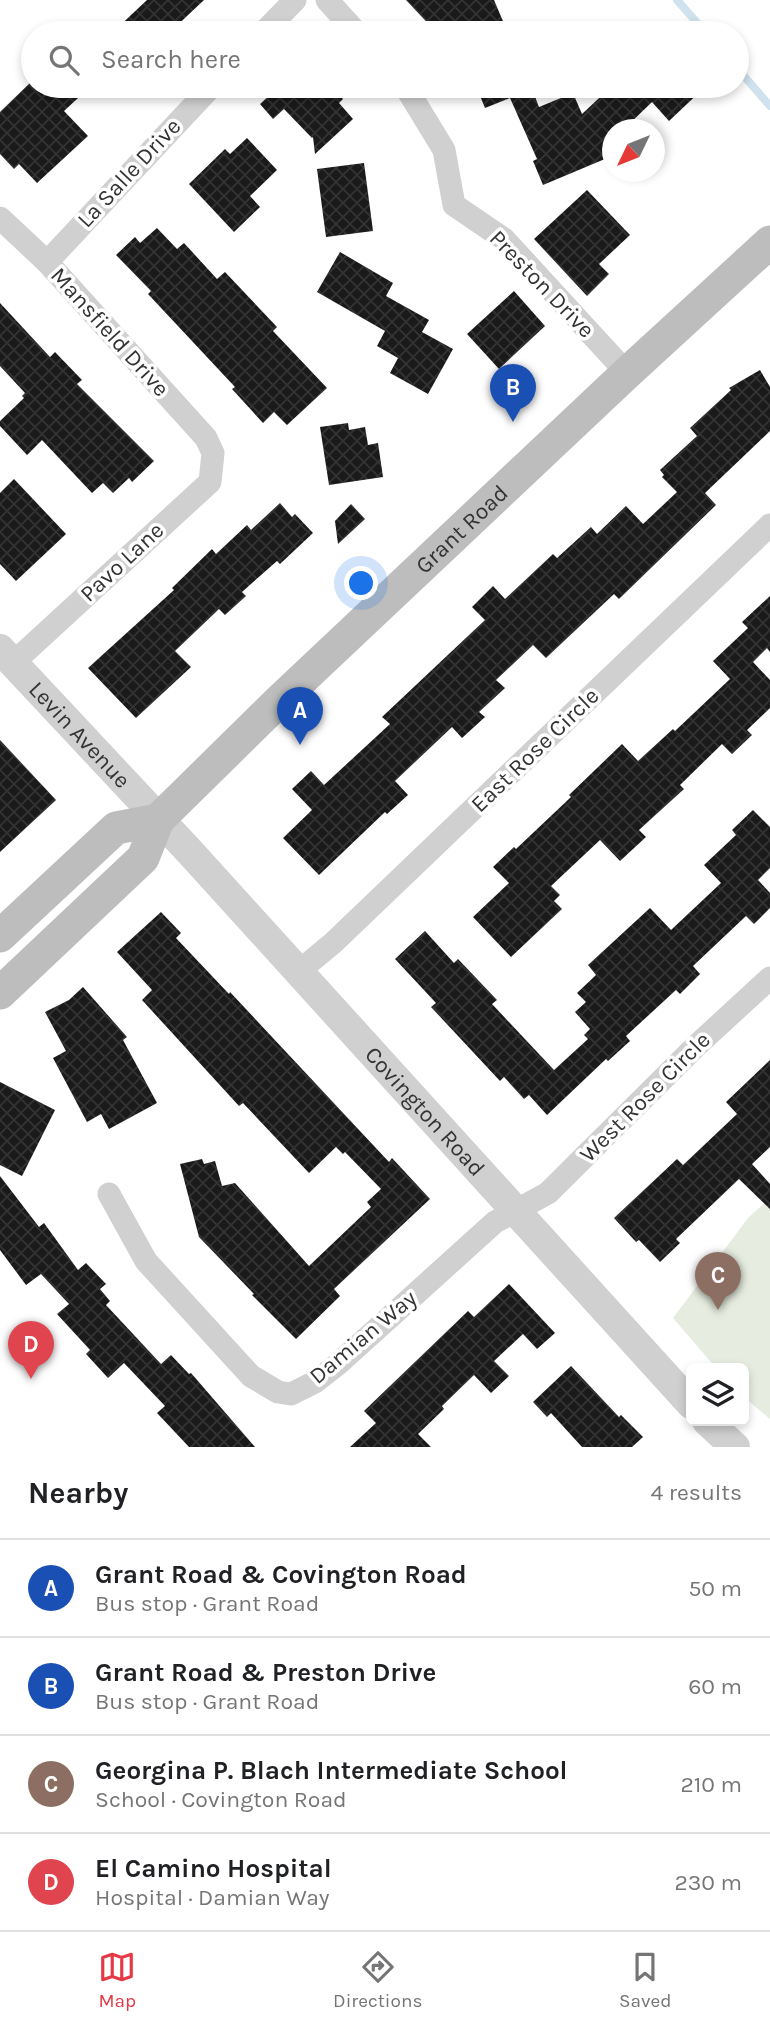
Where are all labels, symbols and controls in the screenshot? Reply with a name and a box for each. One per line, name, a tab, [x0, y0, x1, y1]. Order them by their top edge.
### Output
search box	[21, 21, 749, 98]
icon: search	[45, 41, 83, 79]
text: Search here	[101, 44, 241, 75]
street label: La Salle Drive	[72, 113, 186, 233]
north arrow	[602, 119, 665, 182]
street label: Preston Drive	[484, 225, 600, 343]
street label: Mansfield Drive	[45, 262, 175, 402]
pin: B	[490, 364, 536, 422]
street label: Grant Road	[410, 479, 513, 579]
street label: Pavo Lane	[75, 517, 169, 607]
your location	[344, 566, 378, 600]
street label: Levin Avenue	[24, 676, 136, 793]
street label: East Rose Circle	[465, 682, 605, 818]
pin: A	[277, 687, 323, 745]
street label: West Rose Circle	[574, 1026, 716, 1168]
street label: Covington Road	[360, 1041, 491, 1182]
pin: C	[695, 1252, 741, 1310]
street label: Damian Way	[304, 1284, 422, 1390]
pin: D	[8, 1321, 54, 1379]
map controls	[686, 1363, 749, 1426]
button: layers	[686, 1363, 749, 1426]
text: Nearby	[28, 1475, 128, 1511]
text: 4 results	[650, 1479, 742, 1506]
text: Grant Road & Covington Road	[95, 1559, 467, 1590]
text: A	[44, 1575, 58, 1602]
text: 50 m	[688, 1575, 742, 1602]
text: Bus stop · Grant Road	[95, 1590, 319, 1617]
text: Grant Road & Preston Drive	[95, 1657, 436, 1688]
text: B	[44, 1673, 58, 1700]
text: 60 m	[688, 1673, 742, 1700]
text: Bus stop · Grant Road	[95, 1688, 319, 1715]
text: Georgina P. Blach Intermediate School	[95, 1755, 568, 1786]
text: C	[44, 1771, 58, 1798]
text: 210 m	[680, 1771, 742, 1798]
text: School · Covington Road	[95, 1786, 347, 1813]
text: El Camino Hospital	[95, 1853, 332, 1884]
text: D	[43, 1869, 59, 1896]
text: 230 m	[674, 1869, 742, 1896]
text: Hospital · Damian Way	[95, 1884, 330, 1911]
tab: Map	[98, 1948, 136, 2012]
tab: Directions	[333, 1948, 422, 2012]
tab: Saved	[619, 1948, 672, 2012]

